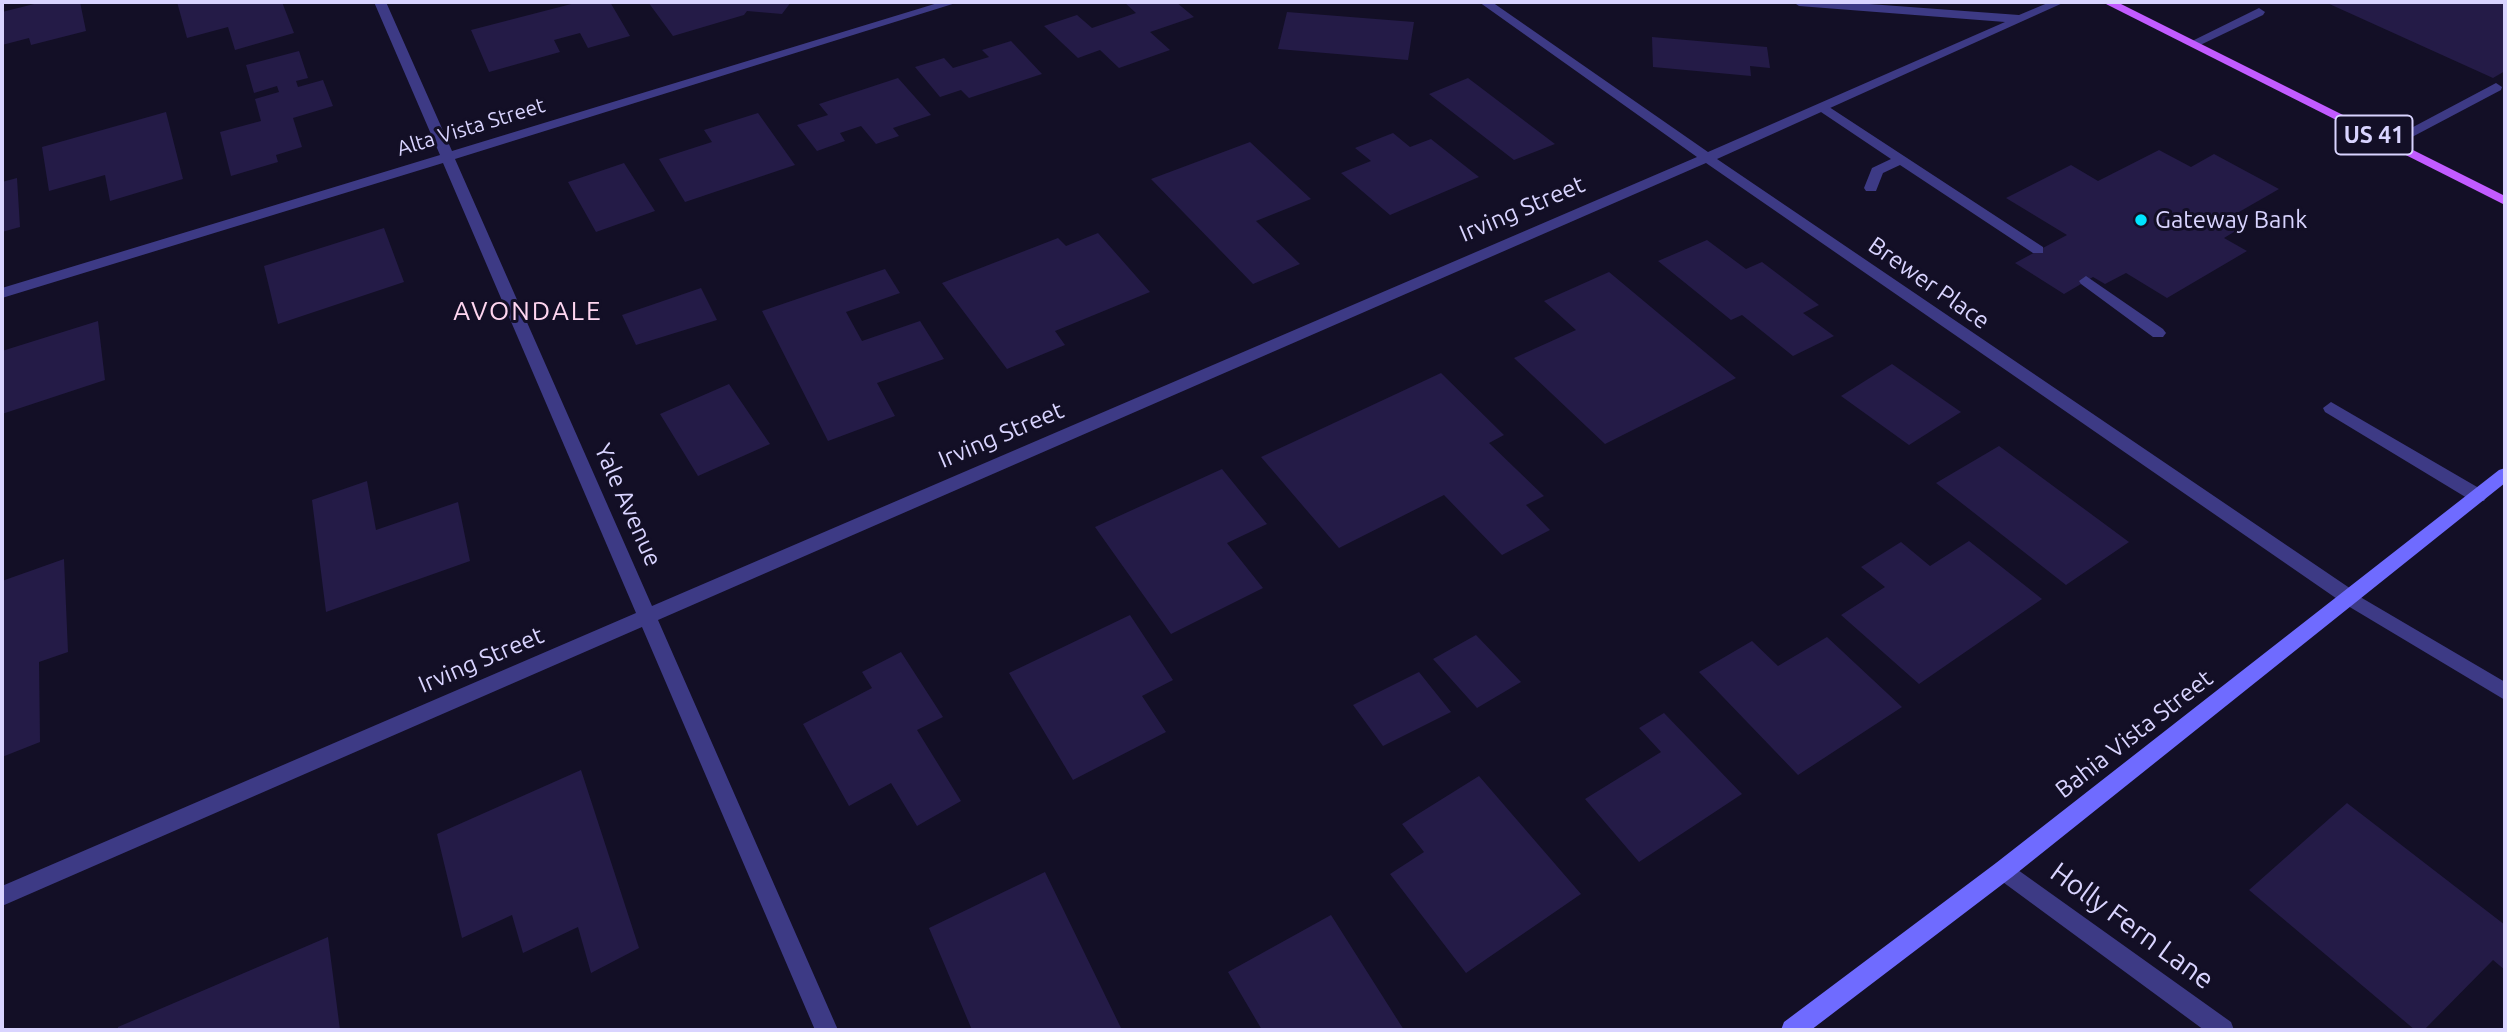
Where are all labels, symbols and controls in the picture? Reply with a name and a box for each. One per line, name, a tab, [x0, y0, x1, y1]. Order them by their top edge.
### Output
street label: Alta Vista Street	[394, 92, 548, 162]
road number: US 41	[2336, 116, 2412, 154]
street label: Irving Street	[1455, 170, 1589, 248]
place label: Gateway Bank	[2155, 206, 2307, 234]
marker: Gateway Bank	[2133, 212, 2149, 228]
street label: Brewer Place	[1863, 231, 1995, 335]
district label: AVONDALE	[454, 295, 602, 327]
street label: Irving Street	[934, 396, 1068, 474]
street label: Yale Avenue	[588, 439, 668, 571]
street label: Irving Street	[414, 621, 548, 699]
street label: Bahia Vista Street	[2050, 664, 2218, 804]
street label: Holly Fern Lane	[2044, 855, 2220, 997]

